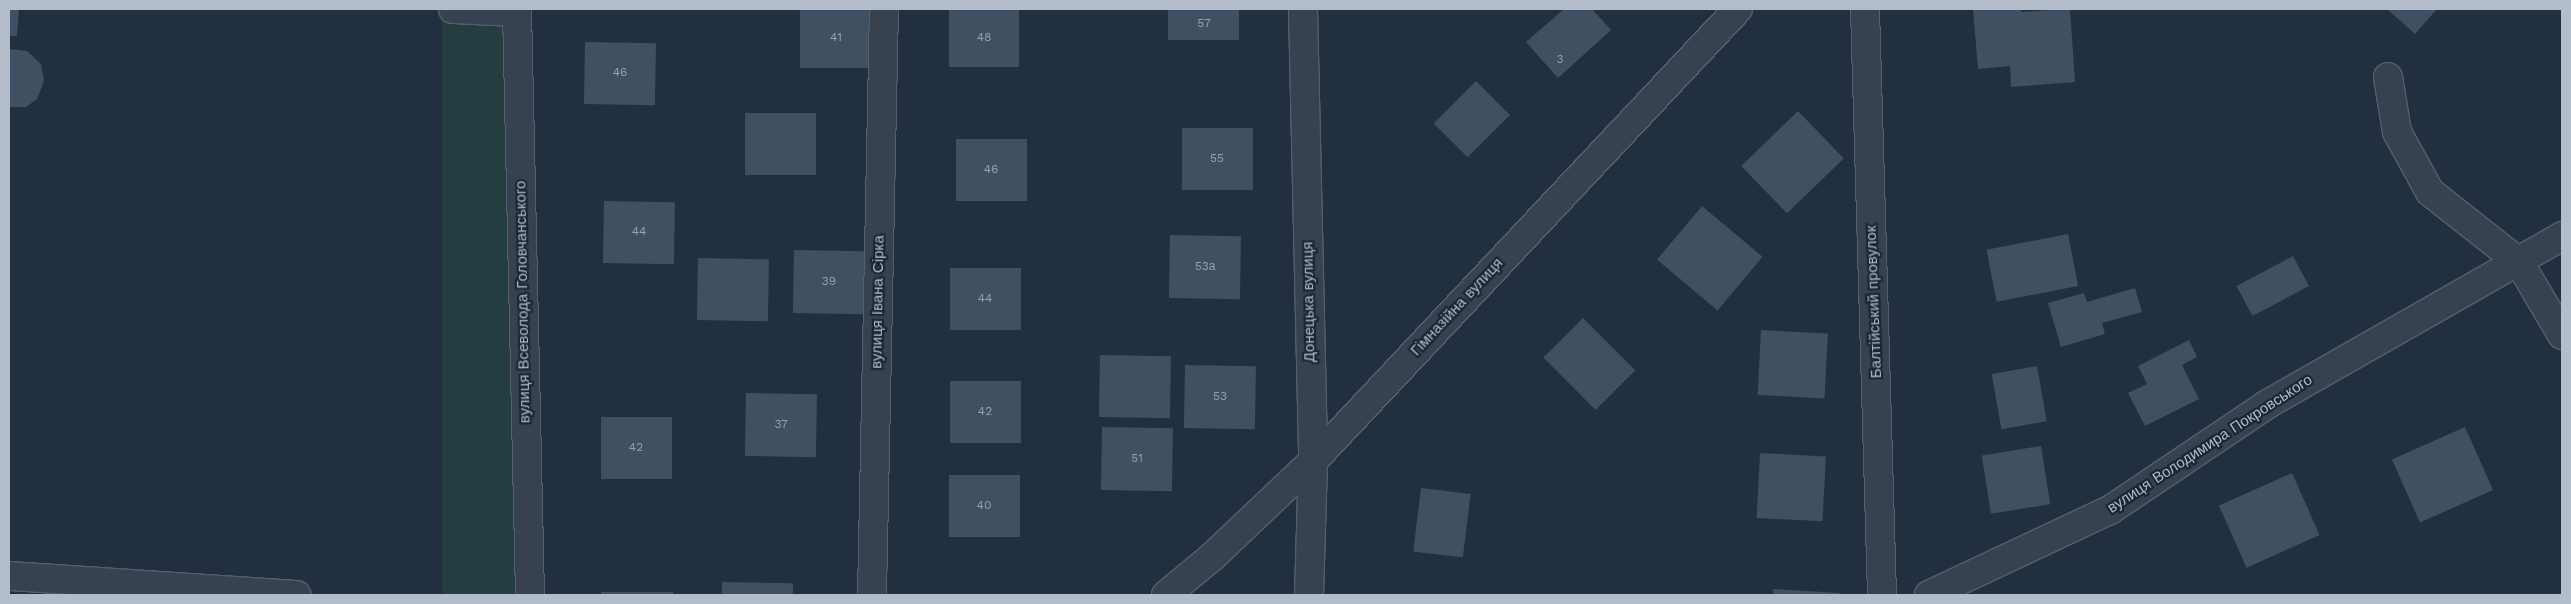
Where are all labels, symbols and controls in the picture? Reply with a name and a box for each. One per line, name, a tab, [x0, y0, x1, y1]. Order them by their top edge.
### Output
house number: 57	[1197, 17, 1211, 31]
house number: 41	[830, 31, 842, 45]
house number: 48	[977, 31, 991, 45]
house number: 3	[1557, 53, 1563, 67]
house number: 46	[613, 66, 627, 80]
house number: 55	[1210, 152, 1224, 166]
house number: 46	[984, 163, 998, 177]
street label: вулиця Всеволода Головчанського	[512, 181, 534, 423]
house number: 44	[632, 225, 646, 239]
street label: Балтійський провулок	[1862, 225, 1886, 379]
street label: вулиця Івана Сірка	[868, 235, 888, 369]
street label: Донецька вулиця	[1299, 241, 1319, 363]
street label: Гімназійна вулиця	[1407, 254, 1507, 360]
house number: 53а	[1195, 260, 1215, 274]
house number: 39	[822, 275, 836, 289]
house number: 44	[978, 292, 992, 306]
street label: вулиця Володимира Покровського	[2104, 371, 2316, 517]
house number: 53	[1213, 390, 1227, 404]
house number: 42	[978, 405, 992, 419]
house number: 37	[774, 418, 788, 432]
house number: 42	[629, 441, 643, 455]
house number: 51	[1131, 452, 1143, 466]
house number: 40	[977, 499, 991, 513]

